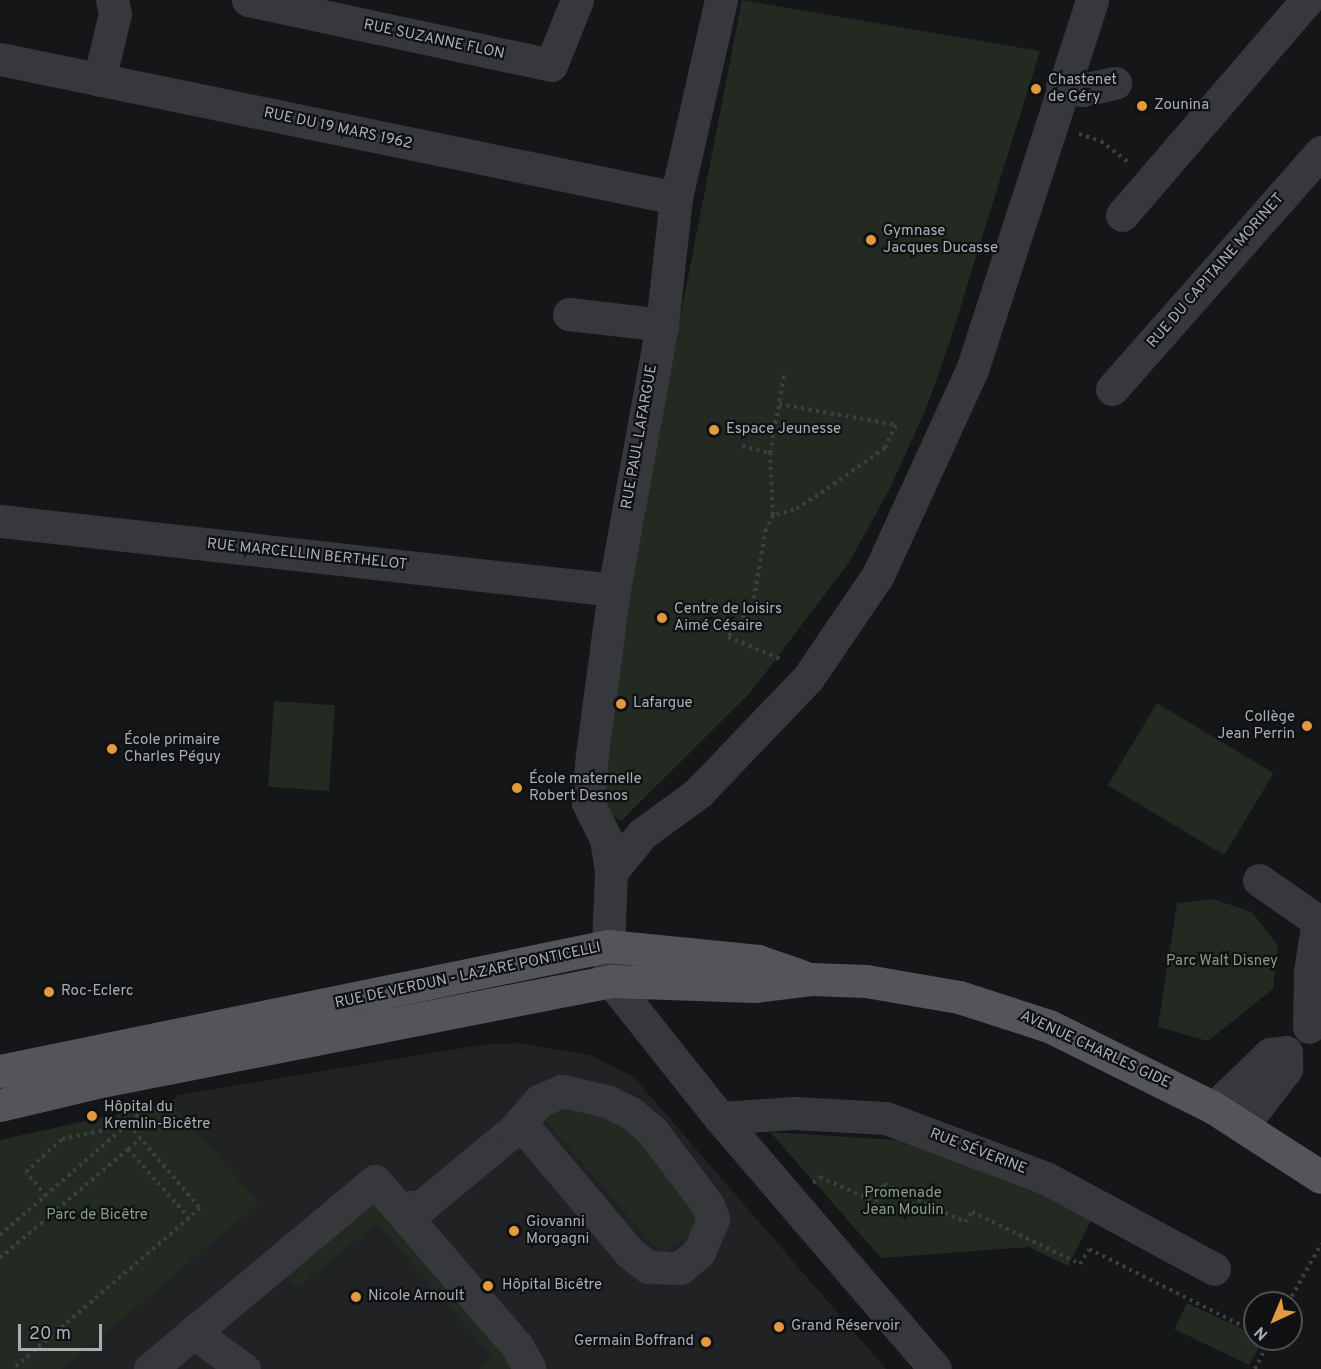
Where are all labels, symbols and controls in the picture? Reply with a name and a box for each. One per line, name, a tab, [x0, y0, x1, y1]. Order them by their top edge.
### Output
street label: RUE SUZANNE FLON	[362, 16, 506, 64]
place label: Chastenet de Géry	[1048, 71, 1117, 106]
marker: Chastenet de Géry	[1029, 82, 1043, 96]
place label: Zounina	[1154, 97, 1209, 115]
marker: Zounina	[1135, 99, 1149, 113]
street label: RUE DU 19 MARS 1962	[262, 104, 414, 154]
street label: RUE DU CAPITAINE MORINET	[1144, 190, 1288, 352]
place label: Gymnase Jacques Ducasse	[883, 222, 998, 257]
marker: Gymnase Jacques Ducasse	[864, 233, 878, 247]
street label: RUE PAUL LAFARGUE	[618, 363, 662, 511]
place label: Espace Jeunesse	[726, 421, 841, 439]
marker: Espace Jeunesse	[707, 423, 721, 437]
street label: RUE MARCELLIN BERTHELOT	[206, 536, 408, 574]
place label: Centre de loisirs Aimé Césaire	[674, 600, 782, 635]
marker: Centre de loisirs Aimé Césaire	[655, 611, 669, 625]
place label: Lafargue	[633, 695, 693, 713]
marker: Lafargue	[614, 697, 628, 711]
place label: Collège Jean Perrin	[1217, 708, 1295, 743]
marker: Collège Jean Perrin	[1300, 719, 1314, 733]
place label: École primaire Charles Péguy	[124, 731, 221, 766]
marker: École primaire Charles Péguy	[105, 742, 119, 756]
place label: École maternelle Robert Desnos	[529, 770, 642, 805]
marker: École maternelle Robert Desnos	[510, 781, 524, 795]
street label: RUE DE VERDUN - LAZARE PONTICELLI	[333, 939, 603, 1013]
park label: Parc Walt Disney	[1166, 953, 1278, 971]
place label: Roc-Eclerc	[61, 983, 133, 1001]
marker: Roc-Eclerc	[42, 985, 56, 999]
street label: AVENUE CHARLES GIDE	[1017, 1007, 1173, 1093]
place label: Hôpital du Kremlin-Bicêtre	[104, 1098, 210, 1133]
marker: Hôpital du Kremlin-Bicêtre	[85, 1109, 99, 1123]
street label: RUE SÉVERINE	[927, 1125, 1029, 1179]
park label: Promenade Jean Moulin	[862, 1184, 944, 1219]
park label: Parc de Bicêtre	[46, 1207, 148, 1225]
place label: Giovanni Morgagni	[526, 1213, 589, 1248]
marker: Giovanni Morgagni	[507, 1224, 521, 1238]
marker: Hôpital Bicêtre	[479, 1277, 497, 1295]
place label: Hôpital Bicêtre	[502, 1277, 602, 1295]
place label: Nicole Arnoult	[368, 1288, 465, 1306]
marker: Nicole Arnoult	[349, 1290, 363, 1304]
north arrow	[1243, 1291, 1303, 1351]
scale bar	[21, 1312, 105, 1350]
place label: Grand Réservoir	[791, 1318, 900, 1336]
marker: Grand Réservoir	[772, 1320, 786, 1334]
text: N	[1251, 1321, 1273, 1344]
text: 20 m	[29, 1323, 71, 1346]
place label: Germain Boffrand	[574, 1333, 694, 1351]
marker: Germain Boffrand	[699, 1335, 713, 1349]

